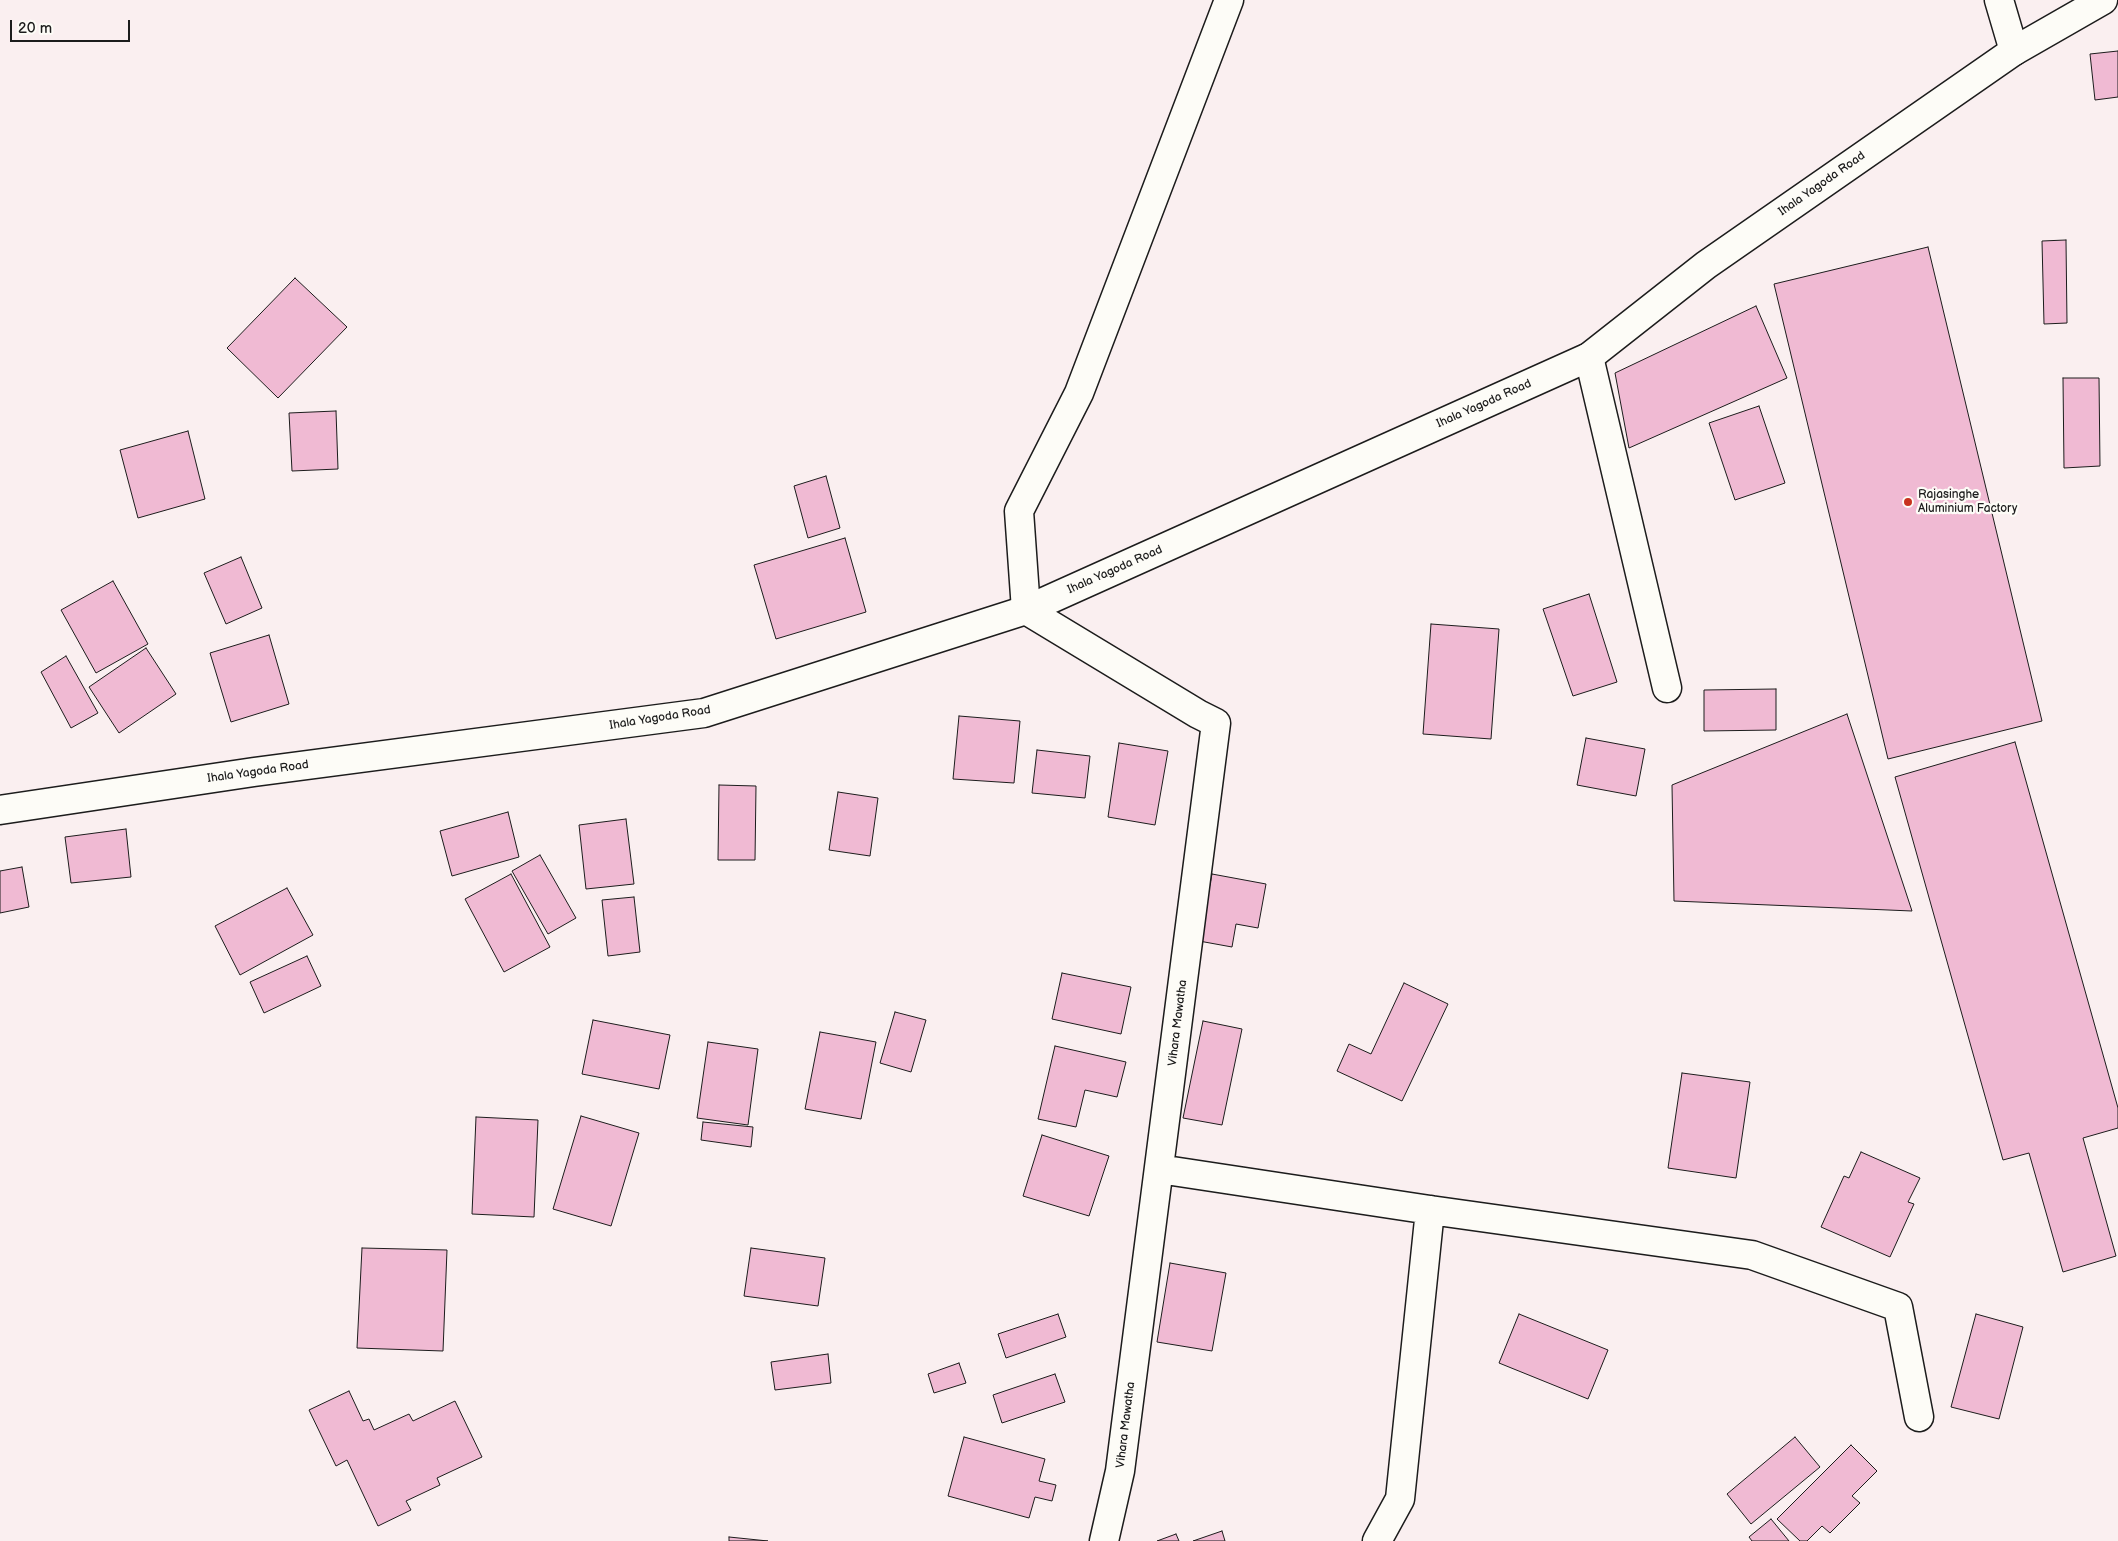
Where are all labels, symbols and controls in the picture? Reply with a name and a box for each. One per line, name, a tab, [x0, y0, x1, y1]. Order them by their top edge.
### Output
scale bar	[12, 10, 132, 42]
text: 20 m	[18, 19, 52, 38]
street label: Ihala Yagoda Road	[1776, 149, 1868, 219]
street label: Ihala Yagoda Road	[1434, 377, 1534, 431]
place label: Rajasinghe Aluminium Factory	[1918, 488, 2017, 516]
marker: Rajasinghe Aluminium Factory	[1902, 496, 1914, 508]
street label: Ihala Yagoda Road	[1065, 543, 1165, 597]
street label: Ihala Yagoda Road	[608, 703, 712, 733]
street label: Ihala Yagoda Road	[206, 758, 310, 786]
street label: Vihara Mawatha	[1166, 979, 1190, 1067]
street label: Vihara Mawatha	[1114, 1381, 1138, 1469]

